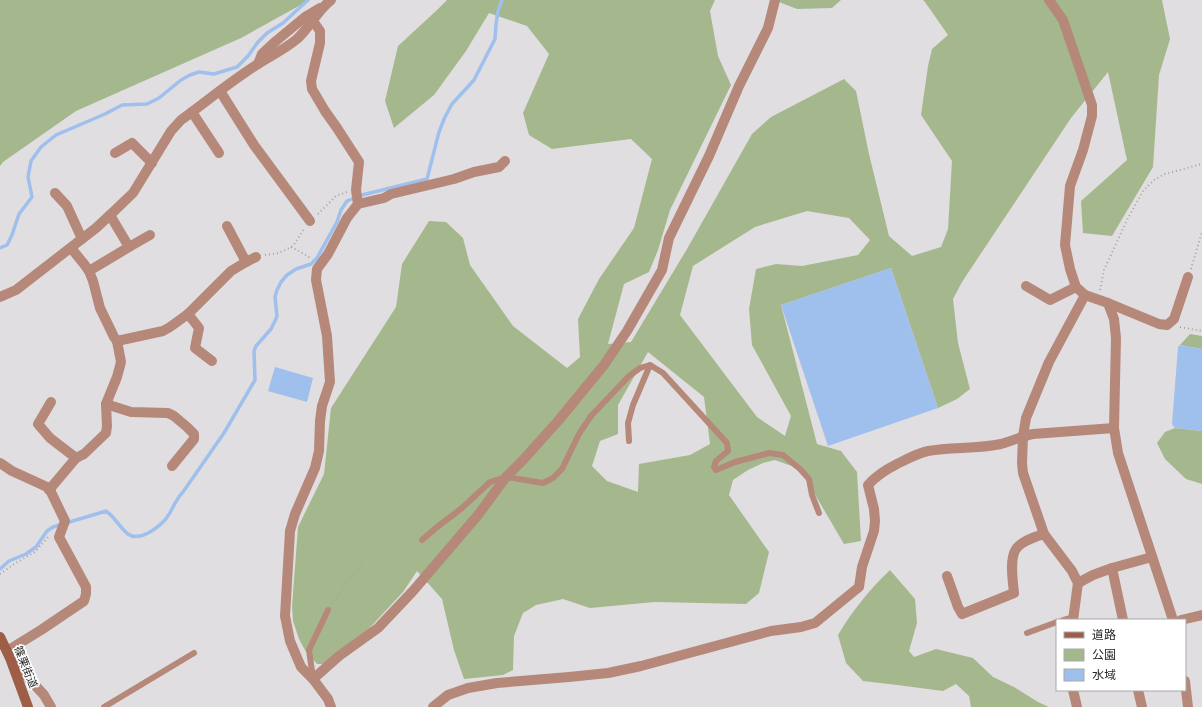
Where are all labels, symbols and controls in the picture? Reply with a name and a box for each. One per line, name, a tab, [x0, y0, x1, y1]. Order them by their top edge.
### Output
legend	[1056, 619, 1186, 691]
text: 道路	[1092, 628, 1116, 642]
street label: 篠栗街道	[11, 644, 40, 690]
text: 公園	[1092, 648, 1116, 662]
text: 水域	[1092, 668, 1116, 682]

